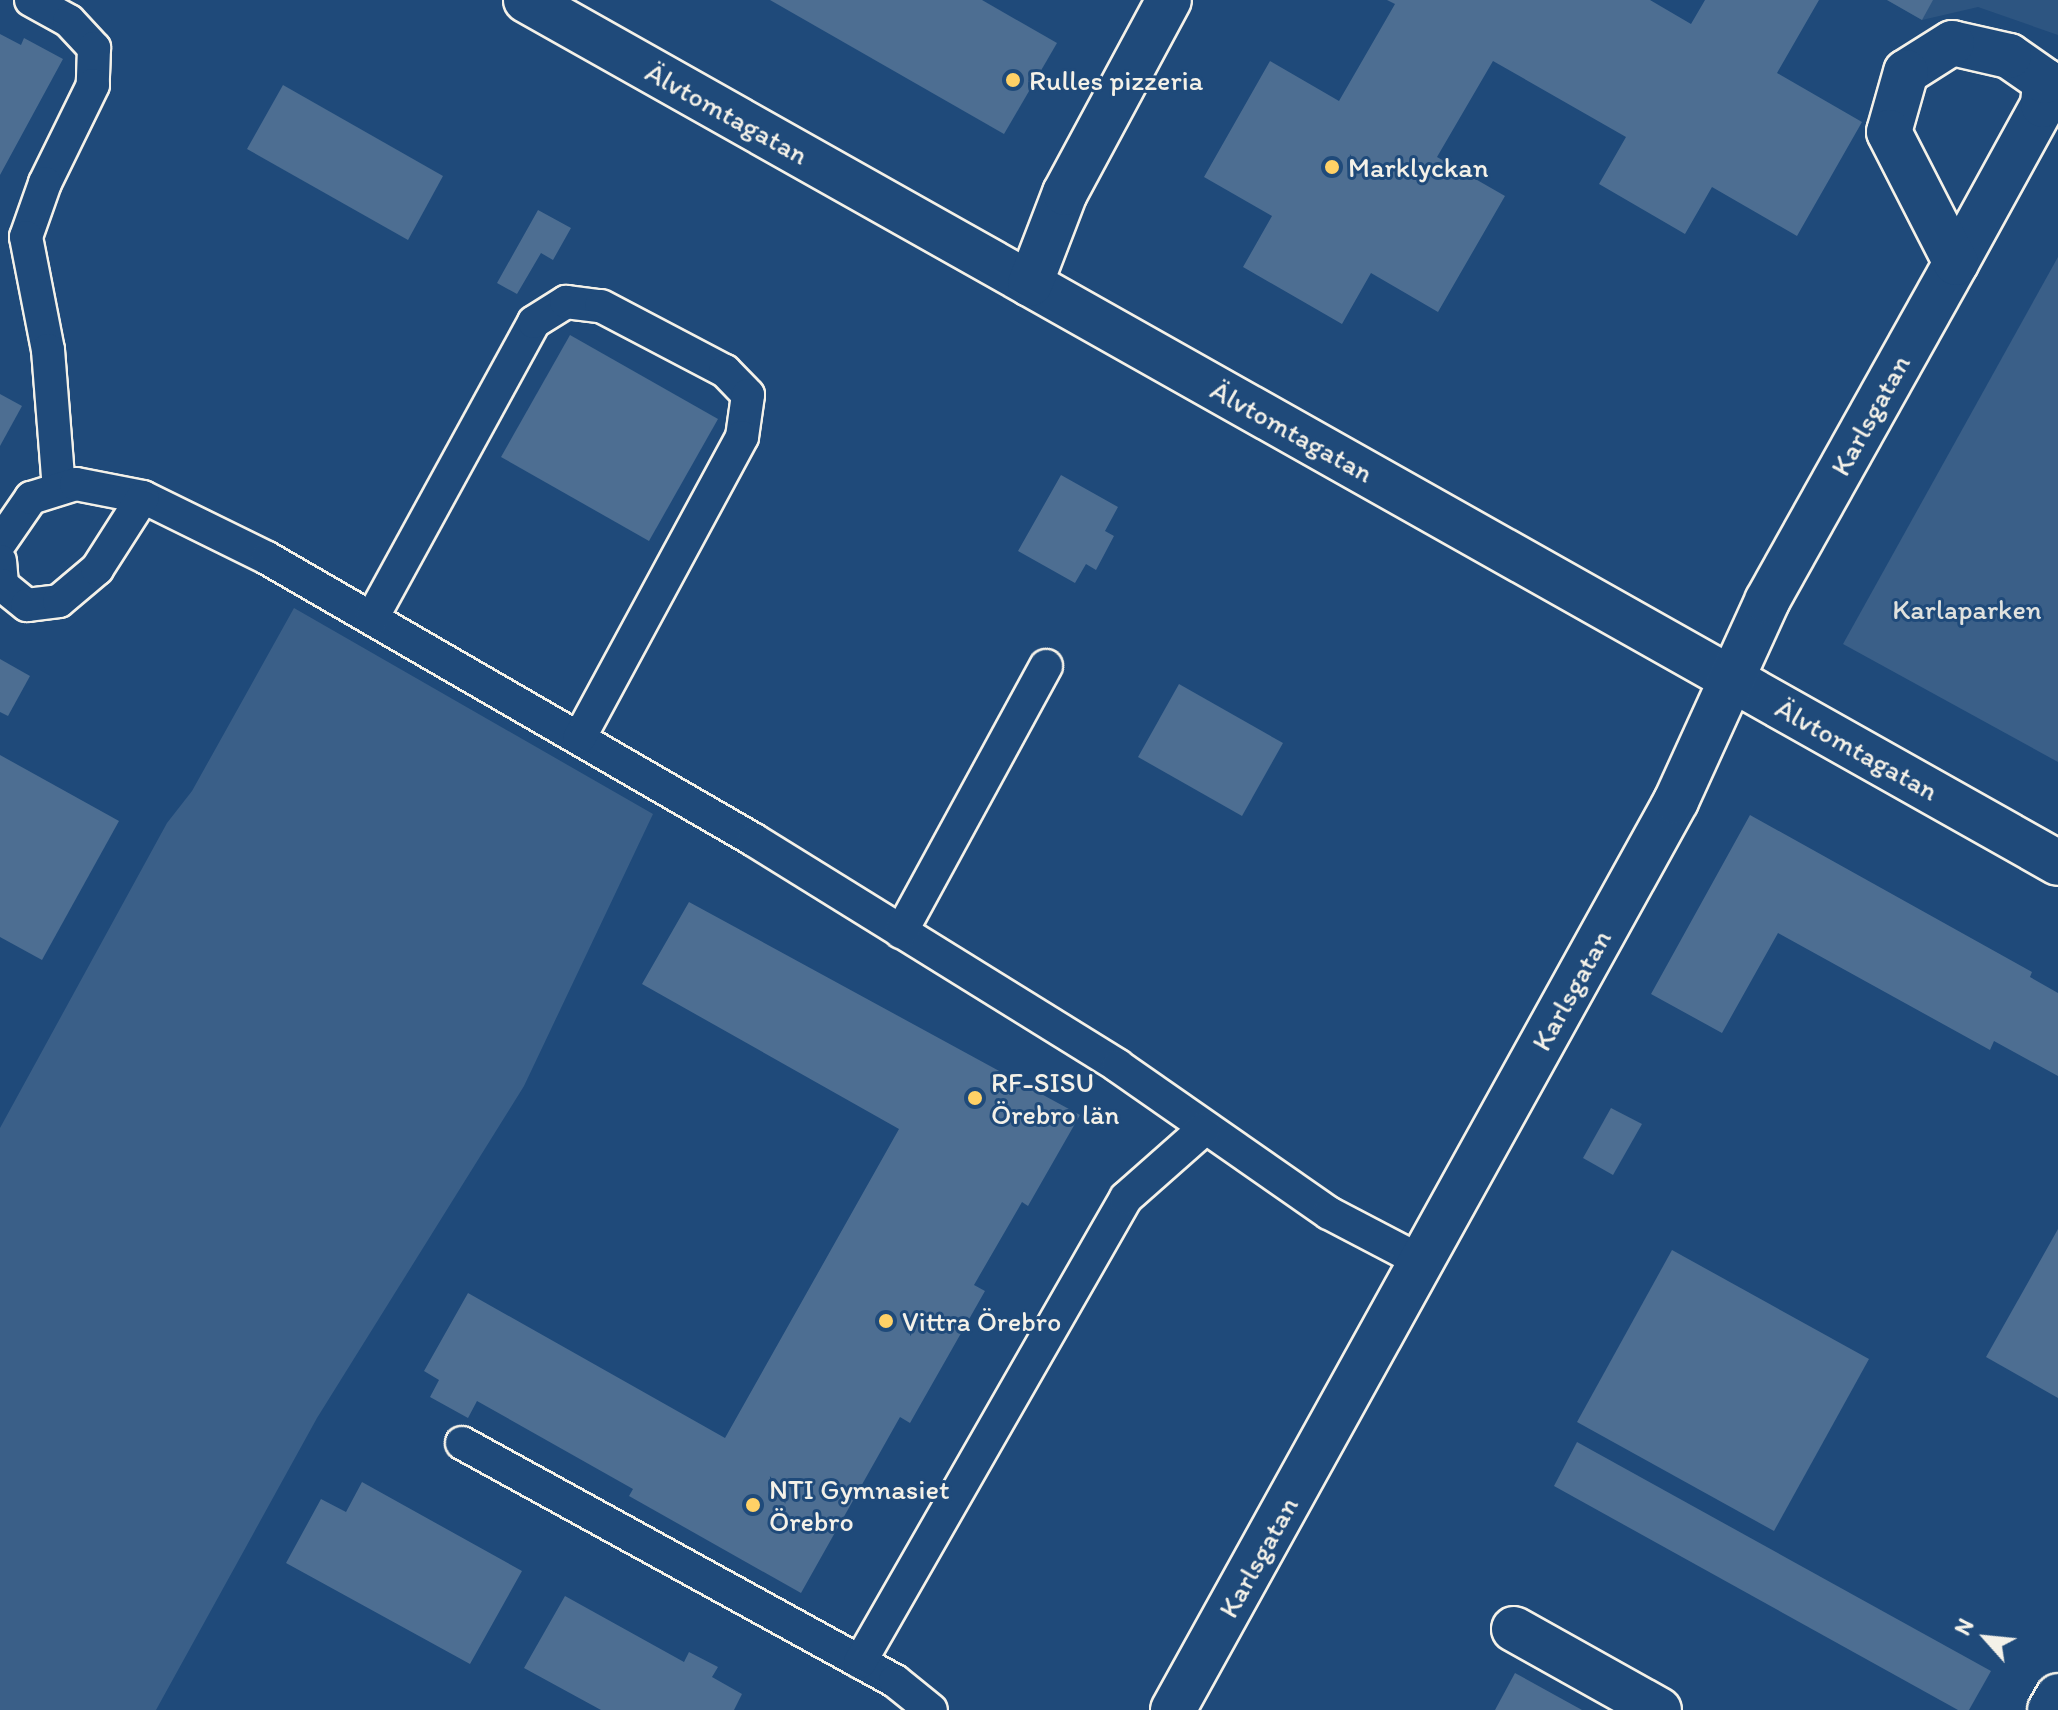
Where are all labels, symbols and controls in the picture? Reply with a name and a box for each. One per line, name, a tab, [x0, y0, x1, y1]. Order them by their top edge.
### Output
street label: Älvtomtagatan	[640, 55, 814, 171]
place label: Rulles pizzeria	[1029, 63, 1203, 97]
marker: Rulles pizzeria	[1004, 71, 1022, 89]
place label: Marklyckan	[1348, 150, 1489, 184]
marker: Marklyckan	[1323, 158, 1341, 176]
street label: Karlsgatan	[1823, 349, 1917, 481]
street label: Älvtomtagatan	[1205, 373, 1379, 489]
park label: Karlaparken	[1892, 592, 2042, 626]
street label: Älvtomtagatan	[1770, 691, 1944, 807]
street label: Karlsgatan	[1524, 924, 1618, 1056]
place label: RF-SISU Örebro län	[991, 1065, 1119, 1131]
marker: RF-SISU Örebro län	[966, 1089, 984, 1107]
place label: Vittra Örebro	[902, 1304, 1061, 1338]
marker: Vittra Örebro	[877, 1312, 895, 1330]
place label: NTI Gymnasiet Örebro	[769, 1472, 949, 1538]
street label: Karlsgatan	[1211, 1491, 1305, 1623]
marker: NTI Gymnasiet Örebro	[744, 1496, 762, 1514]
north arrow	[1946, 1598, 2026, 1678]
text: N	[1949, 1614, 1980, 1640]

